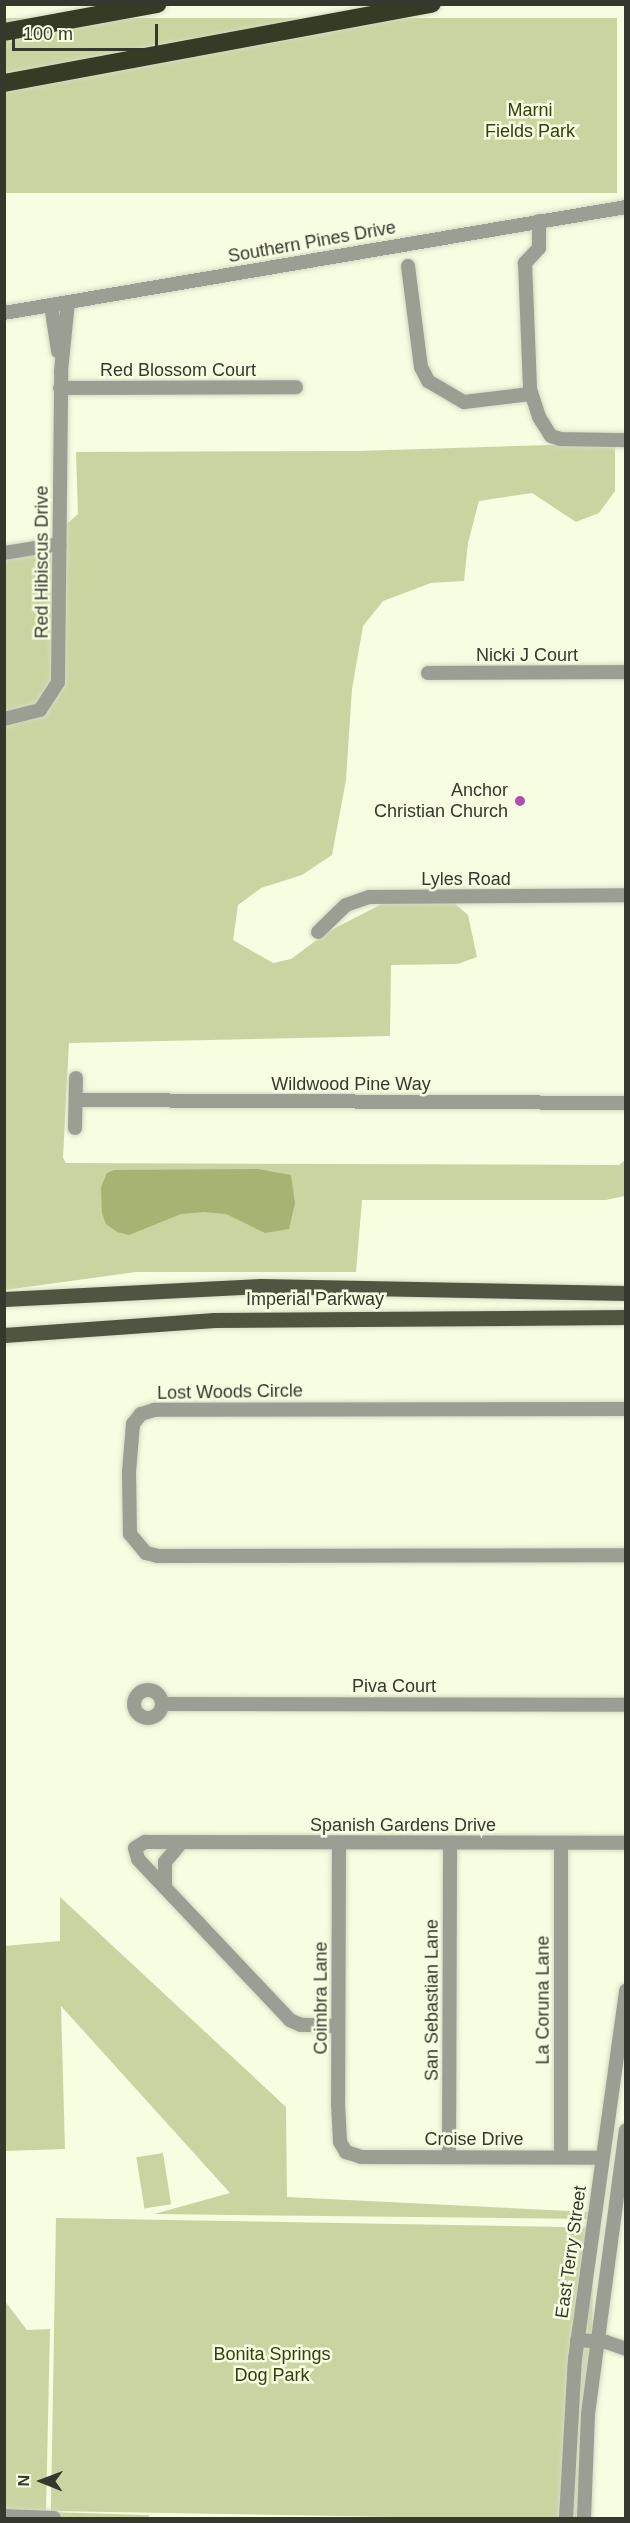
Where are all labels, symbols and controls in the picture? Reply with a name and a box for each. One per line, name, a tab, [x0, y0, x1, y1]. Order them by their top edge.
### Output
scale bar	[15, 12, 160, 50]
text: 100 m	[23, 24, 73, 44]
park label: Marni Fields Park	[485, 100, 575, 142]
street label: Southern Pines Drive	[226, 217, 398, 267]
street label: Red Blossom Court	[100, 359, 256, 381]
street label: Red Hibiscus Drive	[31, 485, 53, 639]
street label: Nicki J Court	[476, 644, 578, 666]
place label: Anchor Christian Church	[374, 780, 508, 822]
marker: Anchor Christian Church	[513, 794, 527, 808]
street label: Lyles Road	[421, 868, 511, 890]
street label: Wildwood Pine Way	[271, 1073, 431, 1095]
street label: Imperial Parkway	[246, 1288, 384, 1310]
street label: Lost Woods Circle	[157, 1380, 303, 1404]
street label: Piva Court	[352, 1675, 436, 1697]
street label: Spanish Gardens Drive	[310, 1814, 496, 1836]
street label: San Sebastian Lane	[421, 1919, 443, 2081]
street label: La Coruna Lane	[532, 1935, 554, 2065]
street label: Coimbra Lane	[310, 1941, 332, 2055]
street label: Croise Drive	[424, 2128, 524, 2150]
street label: East Terry Street	[551, 2184, 591, 2320]
park label: Bonita Springs Dog Park	[213, 2344, 331, 2386]
north arrow	[12, 2451, 72, 2511]
text: N	[15, 2475, 32, 2487]

